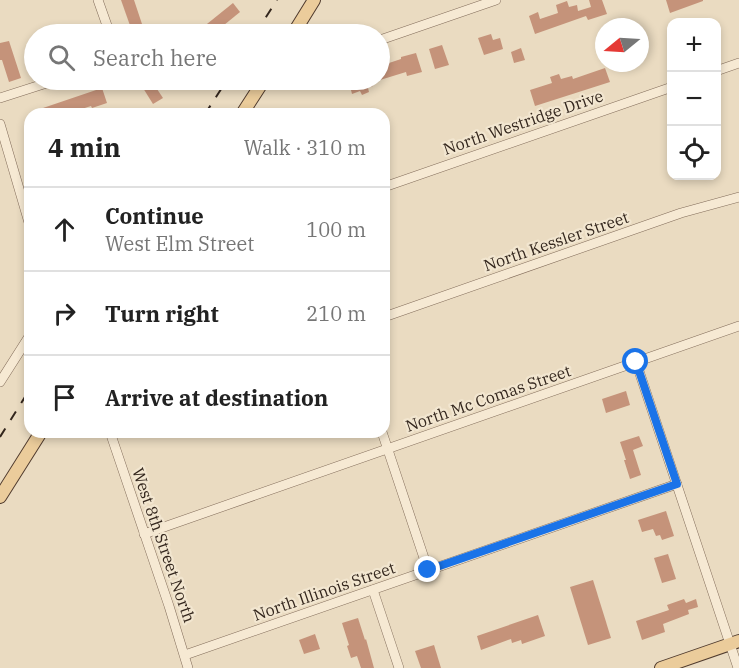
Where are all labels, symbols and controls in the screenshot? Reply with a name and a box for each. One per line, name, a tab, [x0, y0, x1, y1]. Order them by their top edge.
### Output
north arrow	[595, 18, 649, 72]
map controls	[667, 18, 721, 180]
button: +	[667, 18, 721, 72]
search box	[24, 24, 390, 90]
icon: search	[45, 41, 78, 74]
text: Search here	[93, 43, 217, 72]
button: −	[667, 72, 721, 126]
street label: North Westridge Drive	[440, 85, 606, 159]
button: locate	[667, 126, 721, 180]
text: 4 min	[48, 130, 121, 164]
text: Walk · 310 m	[244, 134, 366, 161]
text: Continue	[105, 201, 204, 230]
street label: North Kessler Street	[481, 207, 631, 275]
icon: ahead	[48, 213, 81, 246]
text: 100 m	[306, 216, 366, 243]
text: West Elm Street	[105, 230, 254, 257]
icon: right	[48, 297, 81, 330]
text: Turn right	[105, 299, 219, 328]
text: 210 m	[306, 300, 366, 327]
route start	[622, 348, 648, 374]
street label: North Mc Comas Street	[403, 360, 574, 436]
icon: arrive	[48, 381, 81, 414]
text: Arrive at destination	[105, 383, 328, 412]
street label: West 8th Street North	[128, 465, 200, 625]
route end	[414, 556, 440, 582]
street label: North Illinois Street	[250, 557, 398, 625]

